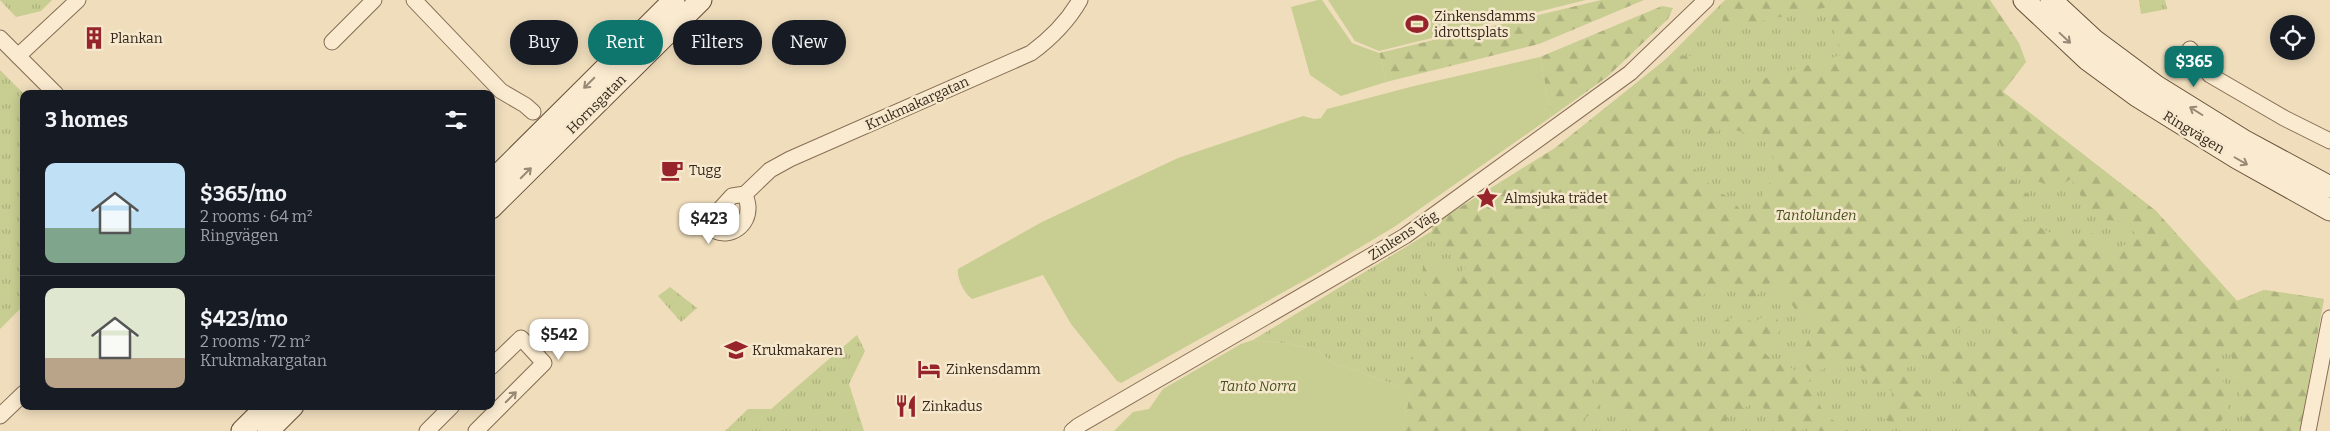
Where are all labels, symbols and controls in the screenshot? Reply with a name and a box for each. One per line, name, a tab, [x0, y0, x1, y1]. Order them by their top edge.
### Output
place label: Zinkensdamms idrottsplats	[1434, 8, 1535, 41]
sports icon: Zinkensdamms idrottsplats	[1404, 11, 1430, 37]
map controls	[2270, 15, 2315, 60]
button: locate	[2270, 15, 2315, 60]
chip: Buy	[510, 20, 578, 65]
chip: Rent	[588, 20, 663, 65]
chip: Filters	[673, 20, 762, 65]
chip: New	[772, 20, 846, 65]
building icon: Plankan	[81, 25, 107, 51]
place label: Plankan	[110, 30, 163, 47]
one-way arrow	[2059, 32, 2071, 44]
pin: $365	[2164, 46, 2224, 88]
text: $365	[2176, 52, 2212, 71]
street label: Hornsgatan	[563, 71, 630, 138]
street label: Krukmakargatan	[863, 73, 972, 134]
one-way arrow	[583, 77, 595, 90]
icon: filters	[442, 106, 470, 134]
one-way arrow	[2190, 106, 2204, 116]
text: 3 homes	[45, 107, 128, 133]
street label: Ringvägen	[2160, 107, 2228, 157]
one-way arrow	[2234, 156, 2248, 166]
cafe icon: Tugg	[659, 157, 685, 183]
place label: Tugg	[689, 162, 722, 179]
one-way arrow	[520, 167, 532, 180]
text: $365/mo	[200, 181, 287, 207]
icon: home	[85, 183, 145, 243]
place icon: Almsjuka trädet	[1474, 185, 1500, 211]
place label: Almsjuka trädet	[1504, 190, 1608, 207]
pin: $423	[679, 202, 739, 245]
text: 2 rooms · 64 m²	[200, 207, 313, 226]
street label: Zinkens Väg	[1366, 207, 1441, 264]
park label: Tantolunden	[1776, 207, 1856, 224]
text: $423	[690, 209, 728, 228]
text: Ringvägen	[200, 226, 278, 245]
text: $423/mo	[200, 306, 288, 332]
icon: home	[85, 308, 145, 368]
pin: $542	[529, 318, 589, 361]
text: $542	[540, 325, 578, 344]
text: 2 rooms · 72 m²	[200, 332, 310, 351]
school or university icon: Krukmakaren	[723, 337, 749, 363]
place label: Krukmakaren	[752, 342, 843, 359]
text: Krukmakargatan	[200, 351, 327, 370]
hotel icon: Zinkensdamm	[916, 356, 942, 382]
place label: Zinkensdamm	[946, 361, 1041, 378]
park label: Tanto Norra	[1220, 378, 1296, 395]
one-way arrow	[504, 391, 516, 403]
restaurant icon: Zinkadus	[893, 393, 919, 419]
place label: Zinkadus	[922, 398, 982, 415]

